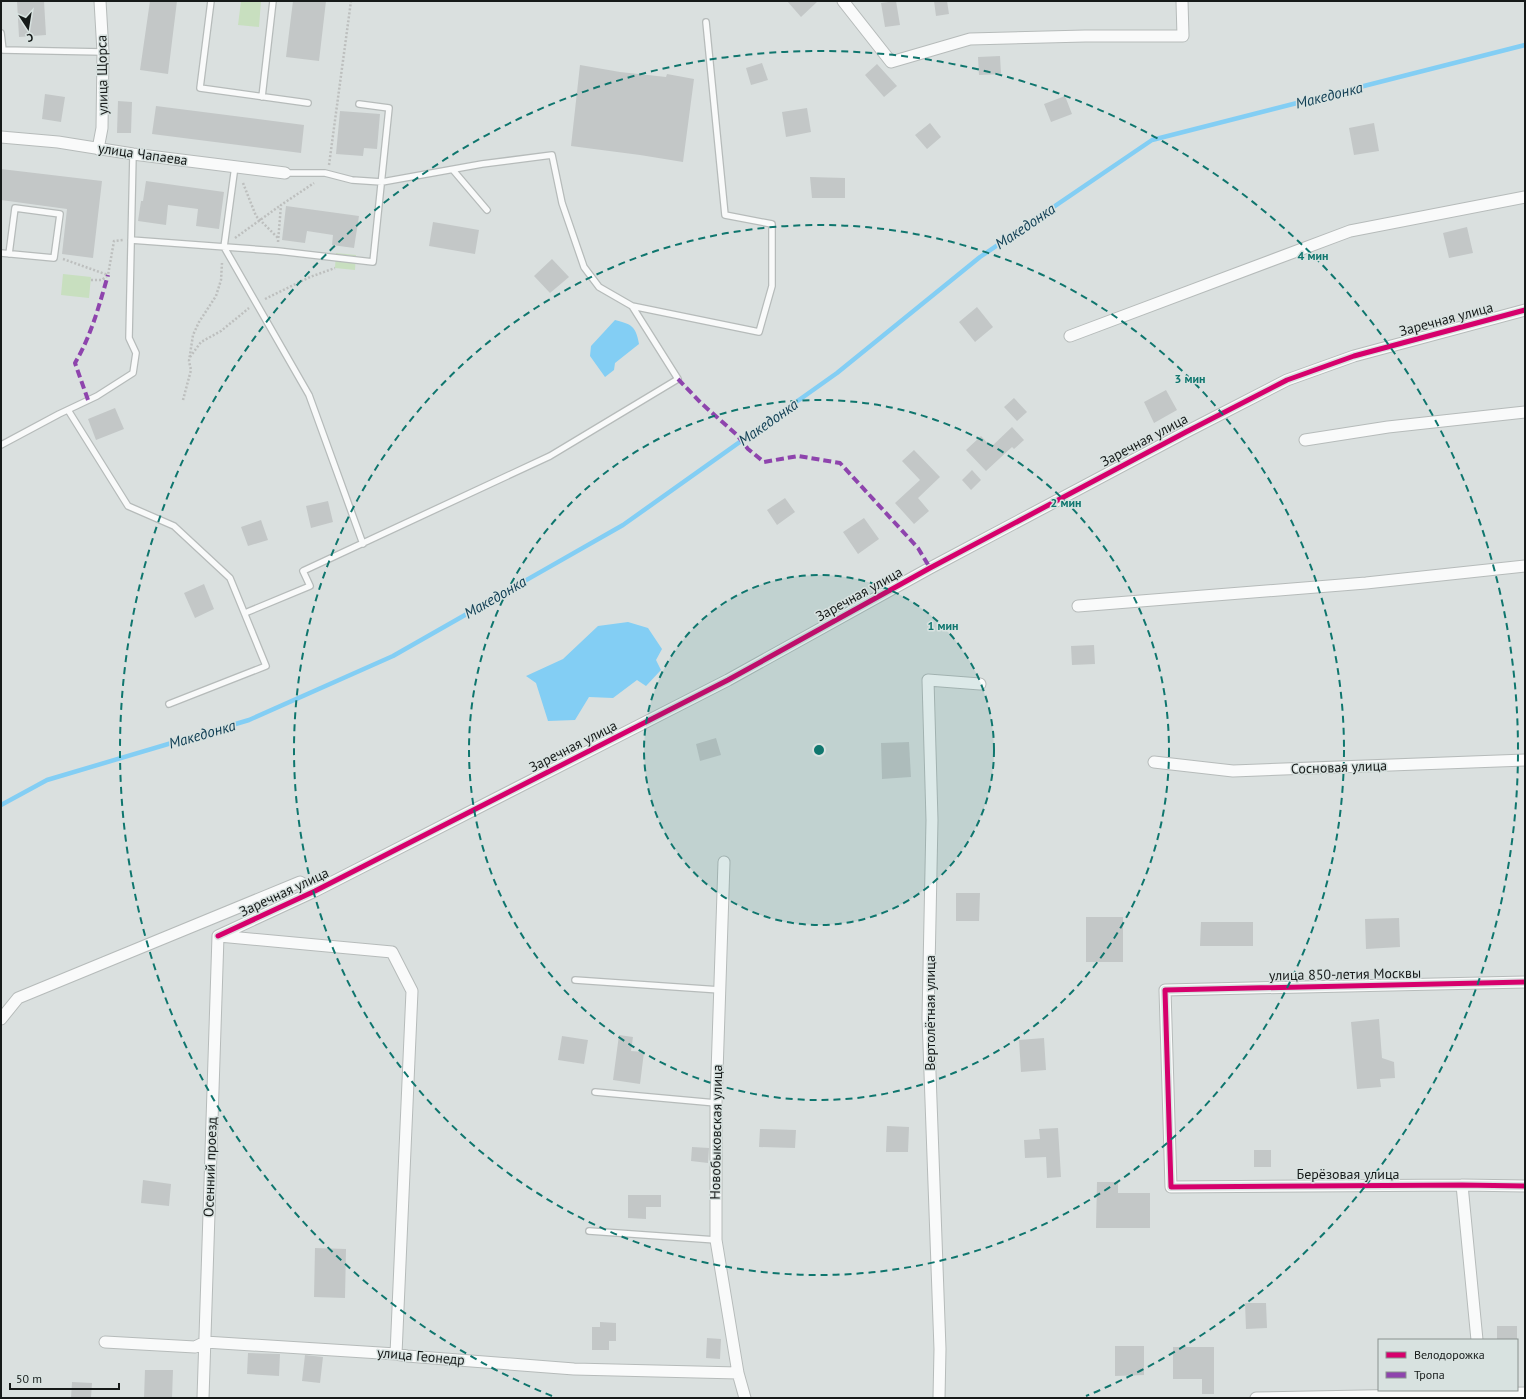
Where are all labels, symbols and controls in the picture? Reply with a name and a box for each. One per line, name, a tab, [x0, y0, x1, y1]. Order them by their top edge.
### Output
north arrow	[8, 8, 48, 48]
text: С	[26, 30, 35, 45]
street label: улица Щорса	[92, 35, 112, 115]
water label: Македонка	[1293, 77, 1365, 113]
street label: улица Чапаева	[97, 139, 189, 169]
water label: Македонка	[991, 199, 1059, 253]
text: 4 мин	[1298, 248, 1328, 263]
street label: Заречная улица	[1397, 298, 1495, 340]
text: 3 мин	[1175, 371, 1205, 386]
water label: Македонка	[734, 394, 802, 449]
street label: Заречная улица	[1097, 409, 1191, 471]
text: 2 мин	[1051, 495, 1081, 510]
street label: Заречная улица	[812, 563, 906, 625]
water label: Македонка	[460, 571, 530, 622]
text: 1 мин	[928, 618, 958, 633]
water label: Македонка	[166, 715, 238, 753]
street label: Заречная улица	[526, 716, 620, 776]
centre of rings	[812, 743, 826, 757]
street label: Сосновая улица	[1291, 756, 1388, 778]
street label: Заречная улица	[236, 863, 332, 921]
street label: Вертолётная улица	[921, 955, 939, 1071]
street label: улица 850-летия Москвы	[1269, 964, 1421, 984]
street label: Новобыковская улица	[706, 1064, 726, 1200]
street label: Осенний проезд	[199, 1116, 221, 1217]
street label: Берёзовая улица	[1296, 1165, 1400, 1183]
legend	[1378, 1339, 1518, 1391]
street label: улица Геонедр	[376, 1343, 466, 1369]
text: Велодорожка	[1414, 1347, 1485, 1362]
scale bar	[10, 1365, 119, 1391]
text: Тропа	[1414, 1367, 1445, 1382]
text: 50 m	[16, 1371, 42, 1386]

